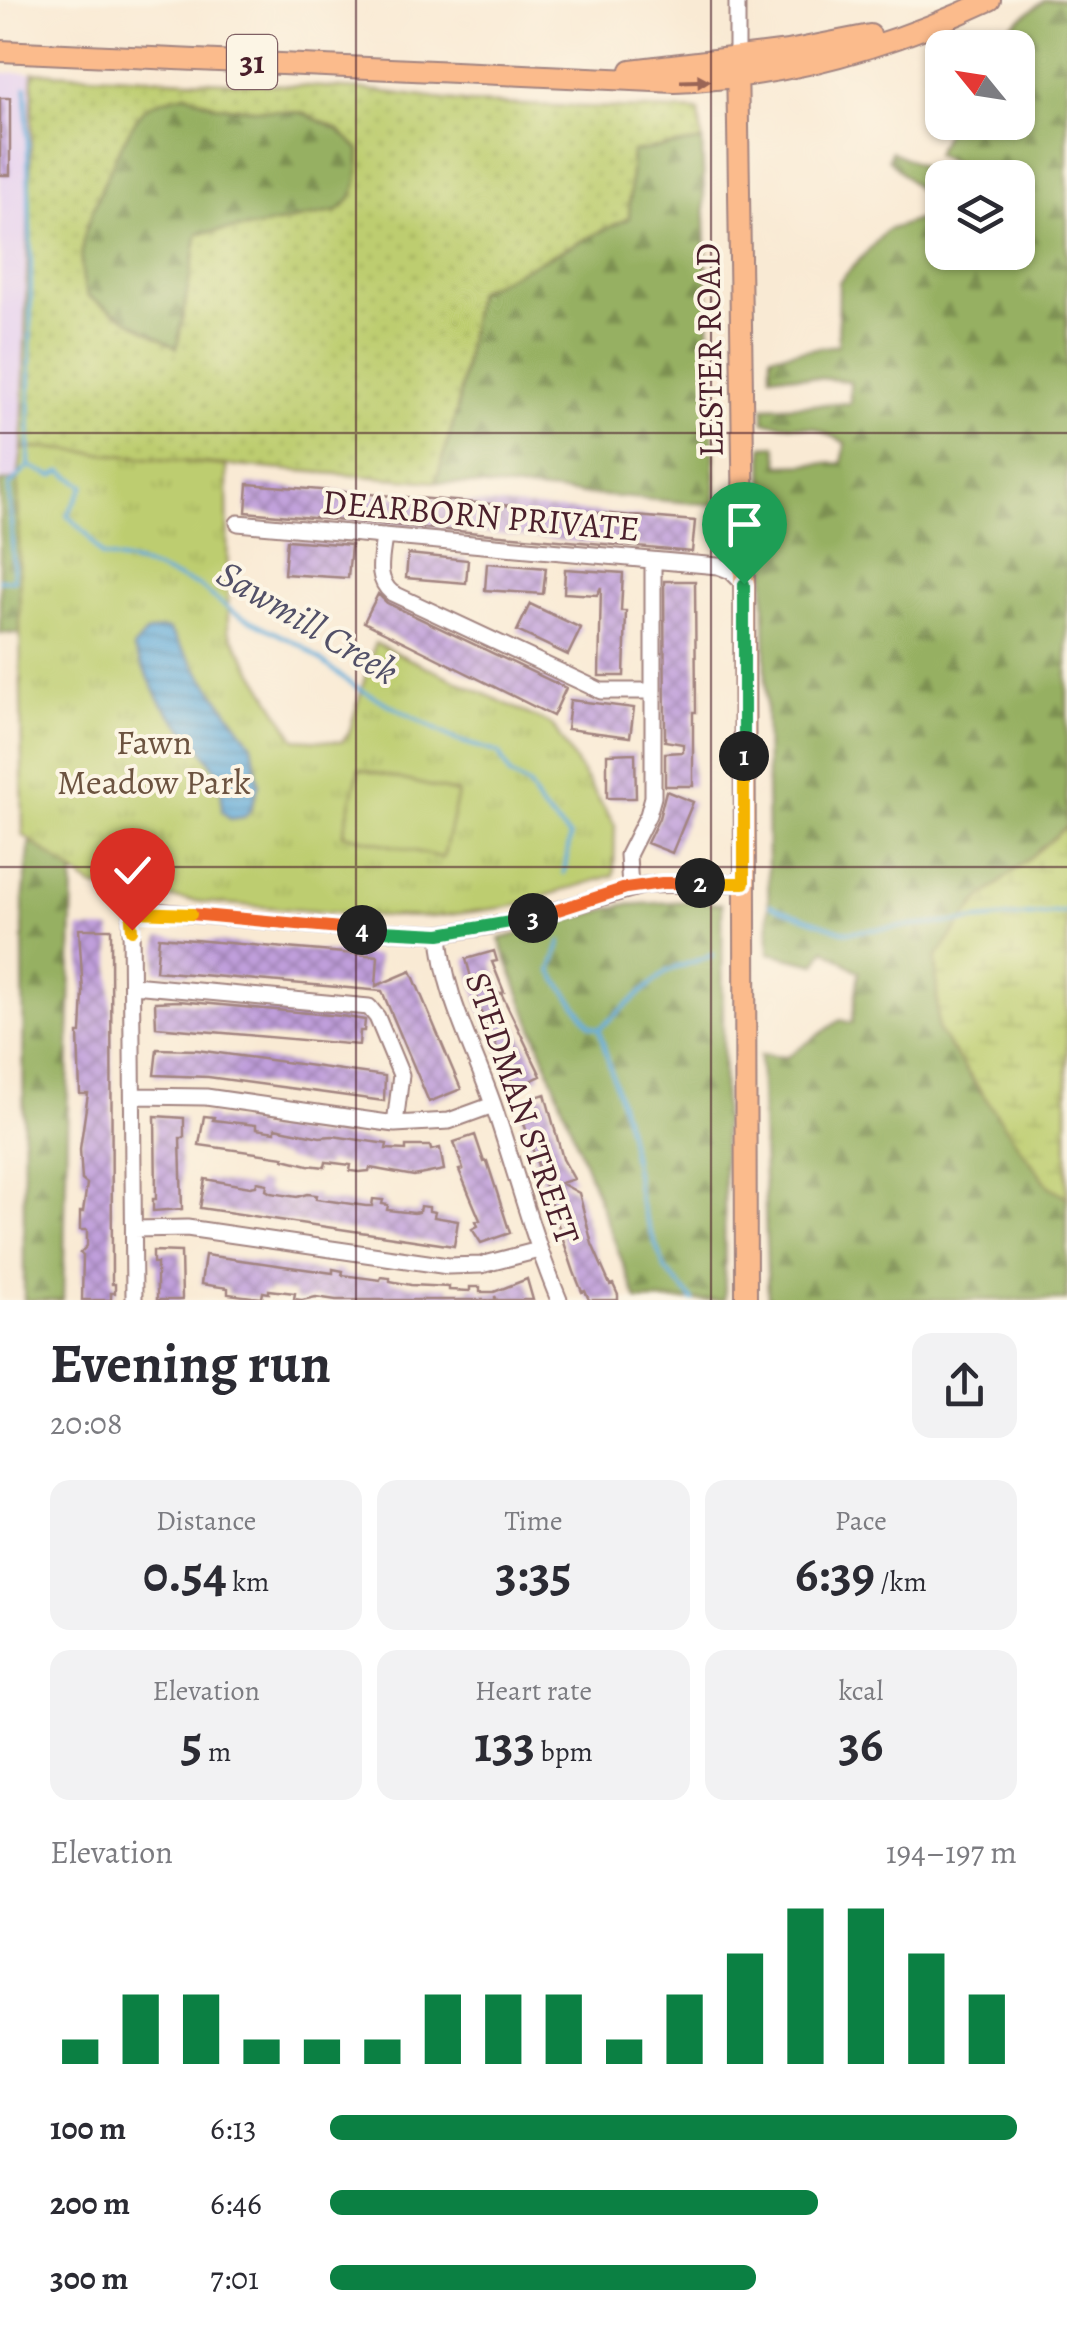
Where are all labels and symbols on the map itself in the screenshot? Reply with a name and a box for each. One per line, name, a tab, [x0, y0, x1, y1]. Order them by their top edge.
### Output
north arrow	[925, 30, 1035, 140]
road number: 31	[227, 35, 277, 89]
one-way arrow	[680, 73, 712, 89]
street label: LESTER ROAD	[683, 242, 735, 458]
street label: DEARBORN PRIVATE	[320, 477, 642, 553]
pin	[702, 482, 787, 585]
water label: Sawmill Creek	[208, 547, 408, 697]
park label: Fawn Meadow Park	[57, 718, 251, 806]
pin: 1	[719, 731, 769, 781]
pin	[90, 828, 175, 931]
pin: 2	[675, 858, 725, 908]
pin: 3	[508, 893, 558, 943]
pin: 4	[337, 905, 387, 955]
street label: STEDMAN STREET	[454, 966, 592, 1250]

